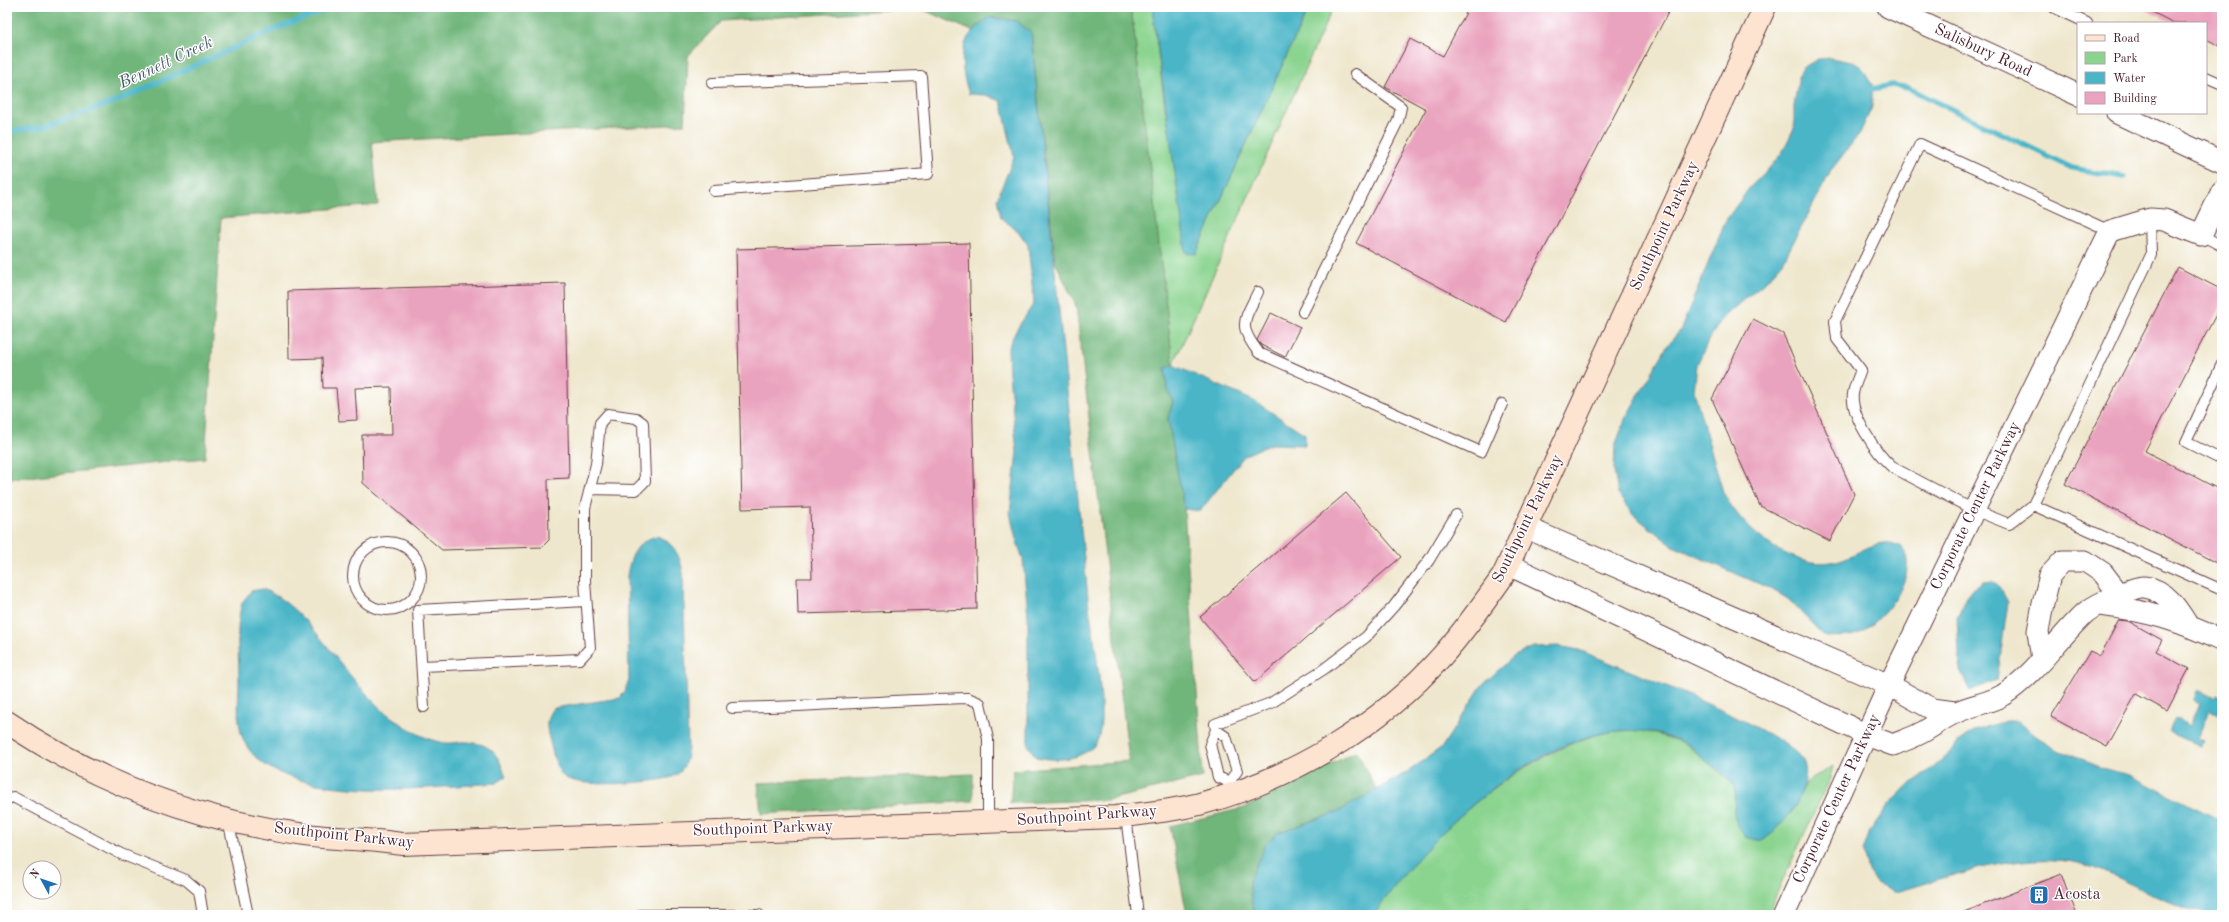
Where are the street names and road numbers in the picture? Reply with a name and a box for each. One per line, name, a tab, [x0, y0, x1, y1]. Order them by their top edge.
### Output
street label: Salisbury Road	[1932, 21, 2034, 81]
street label: Southpoint Parkway	[1628, 158, 1702, 293]
street label: Corporate Center Parkway	[1928, 419, 2024, 593]
street label: Southpoint Parkway	[1490, 452, 1566, 586]
street label: Corporate Center Parkway	[1791, 711, 1884, 886]
street label: Southpoint Parkway	[1016, 803, 1158, 829]
street label: Southpoint Parkway	[692, 819, 834, 839]
street label: Southpoint Parkway	[273, 821, 415, 851]

